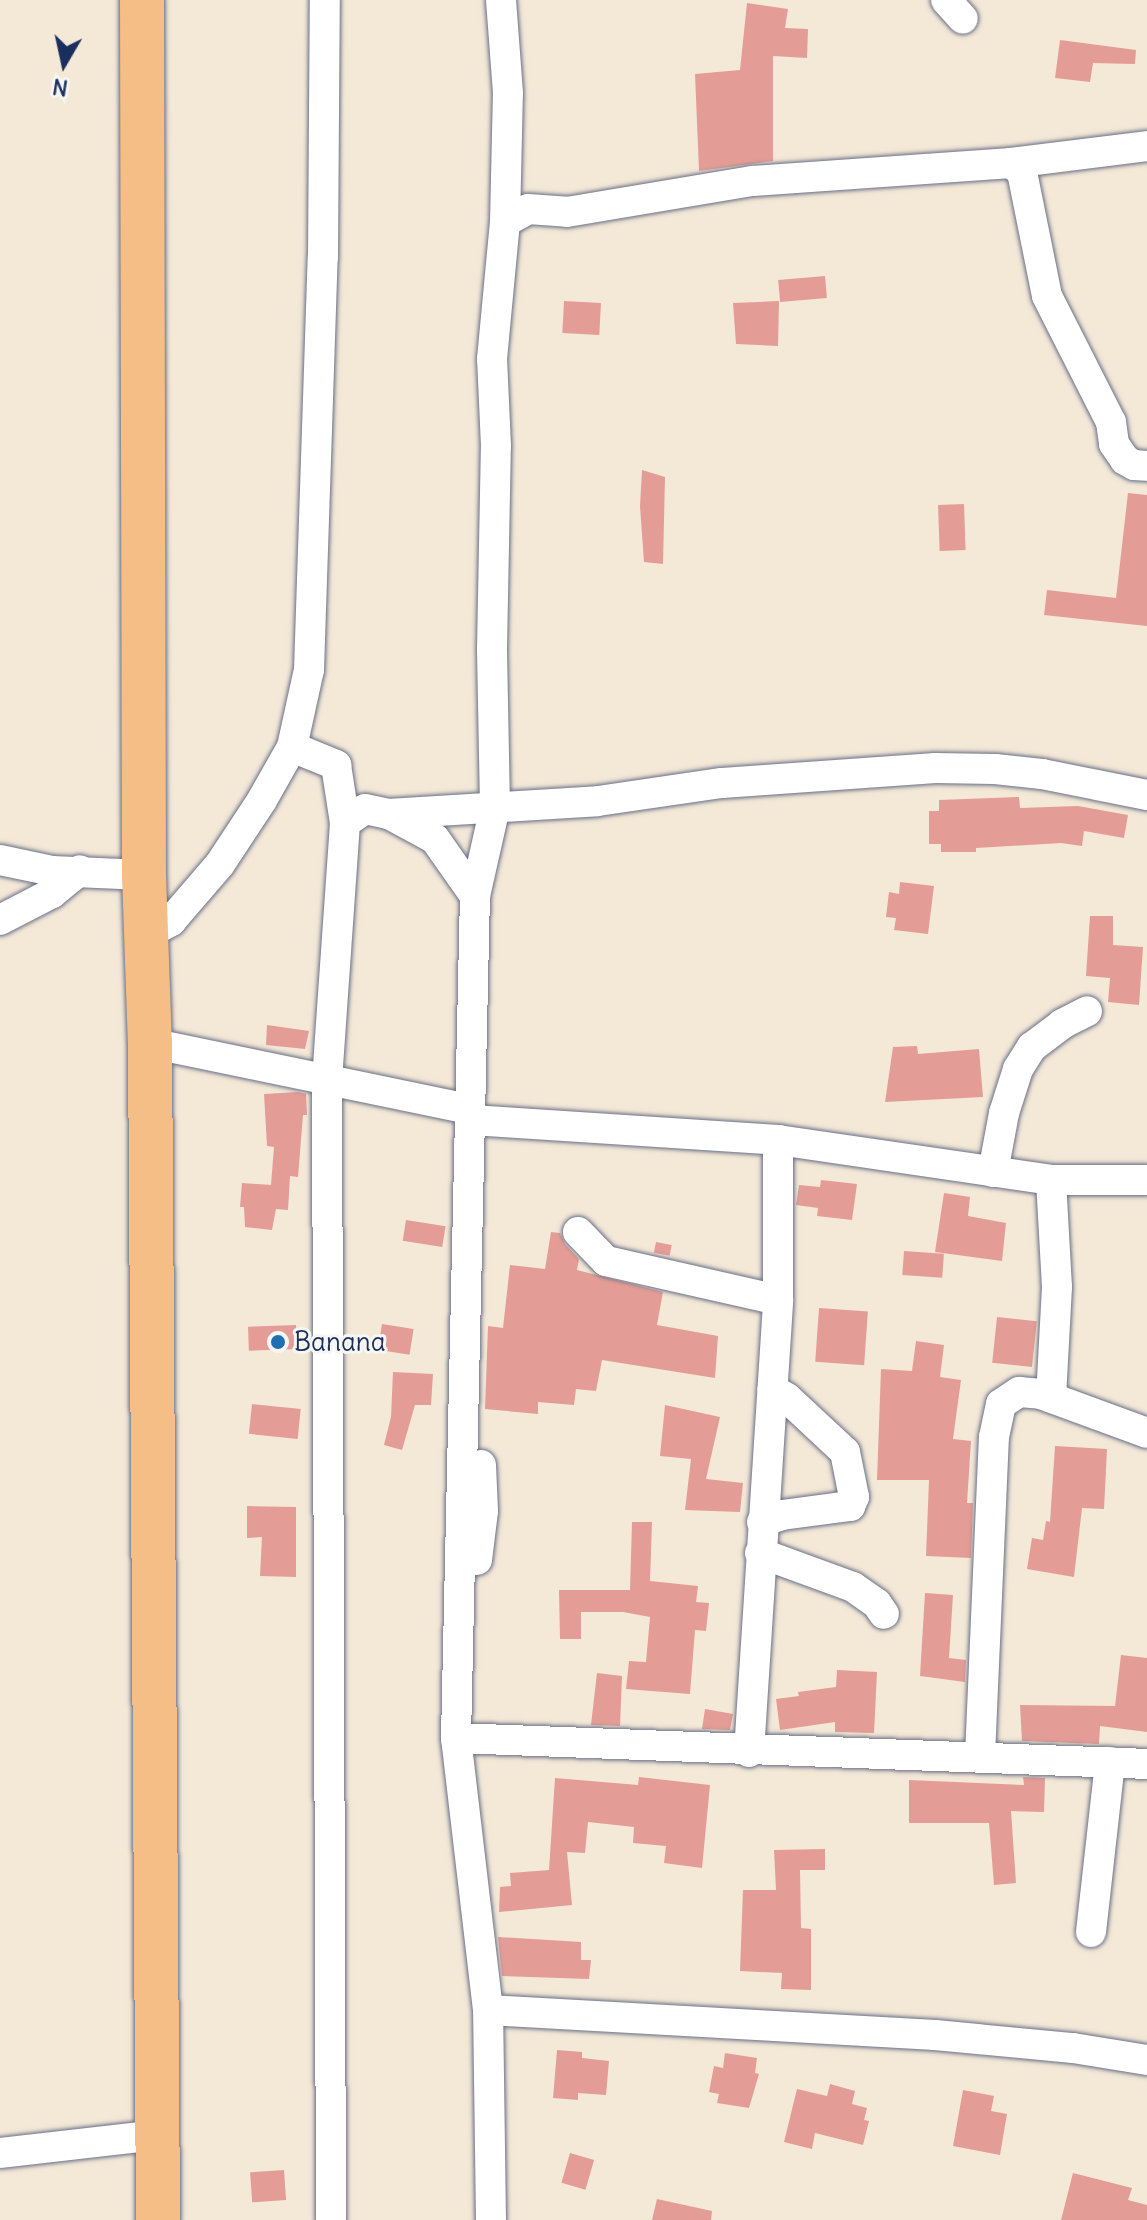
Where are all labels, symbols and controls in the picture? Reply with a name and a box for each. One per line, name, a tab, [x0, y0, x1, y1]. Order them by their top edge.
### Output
north arrow	[24, 24, 104, 104]
text: N	[51, 73, 70, 103]
place label: Banana	[294, 1326, 386, 1358]
marker: Banana	[269, 1333, 287, 1351]

